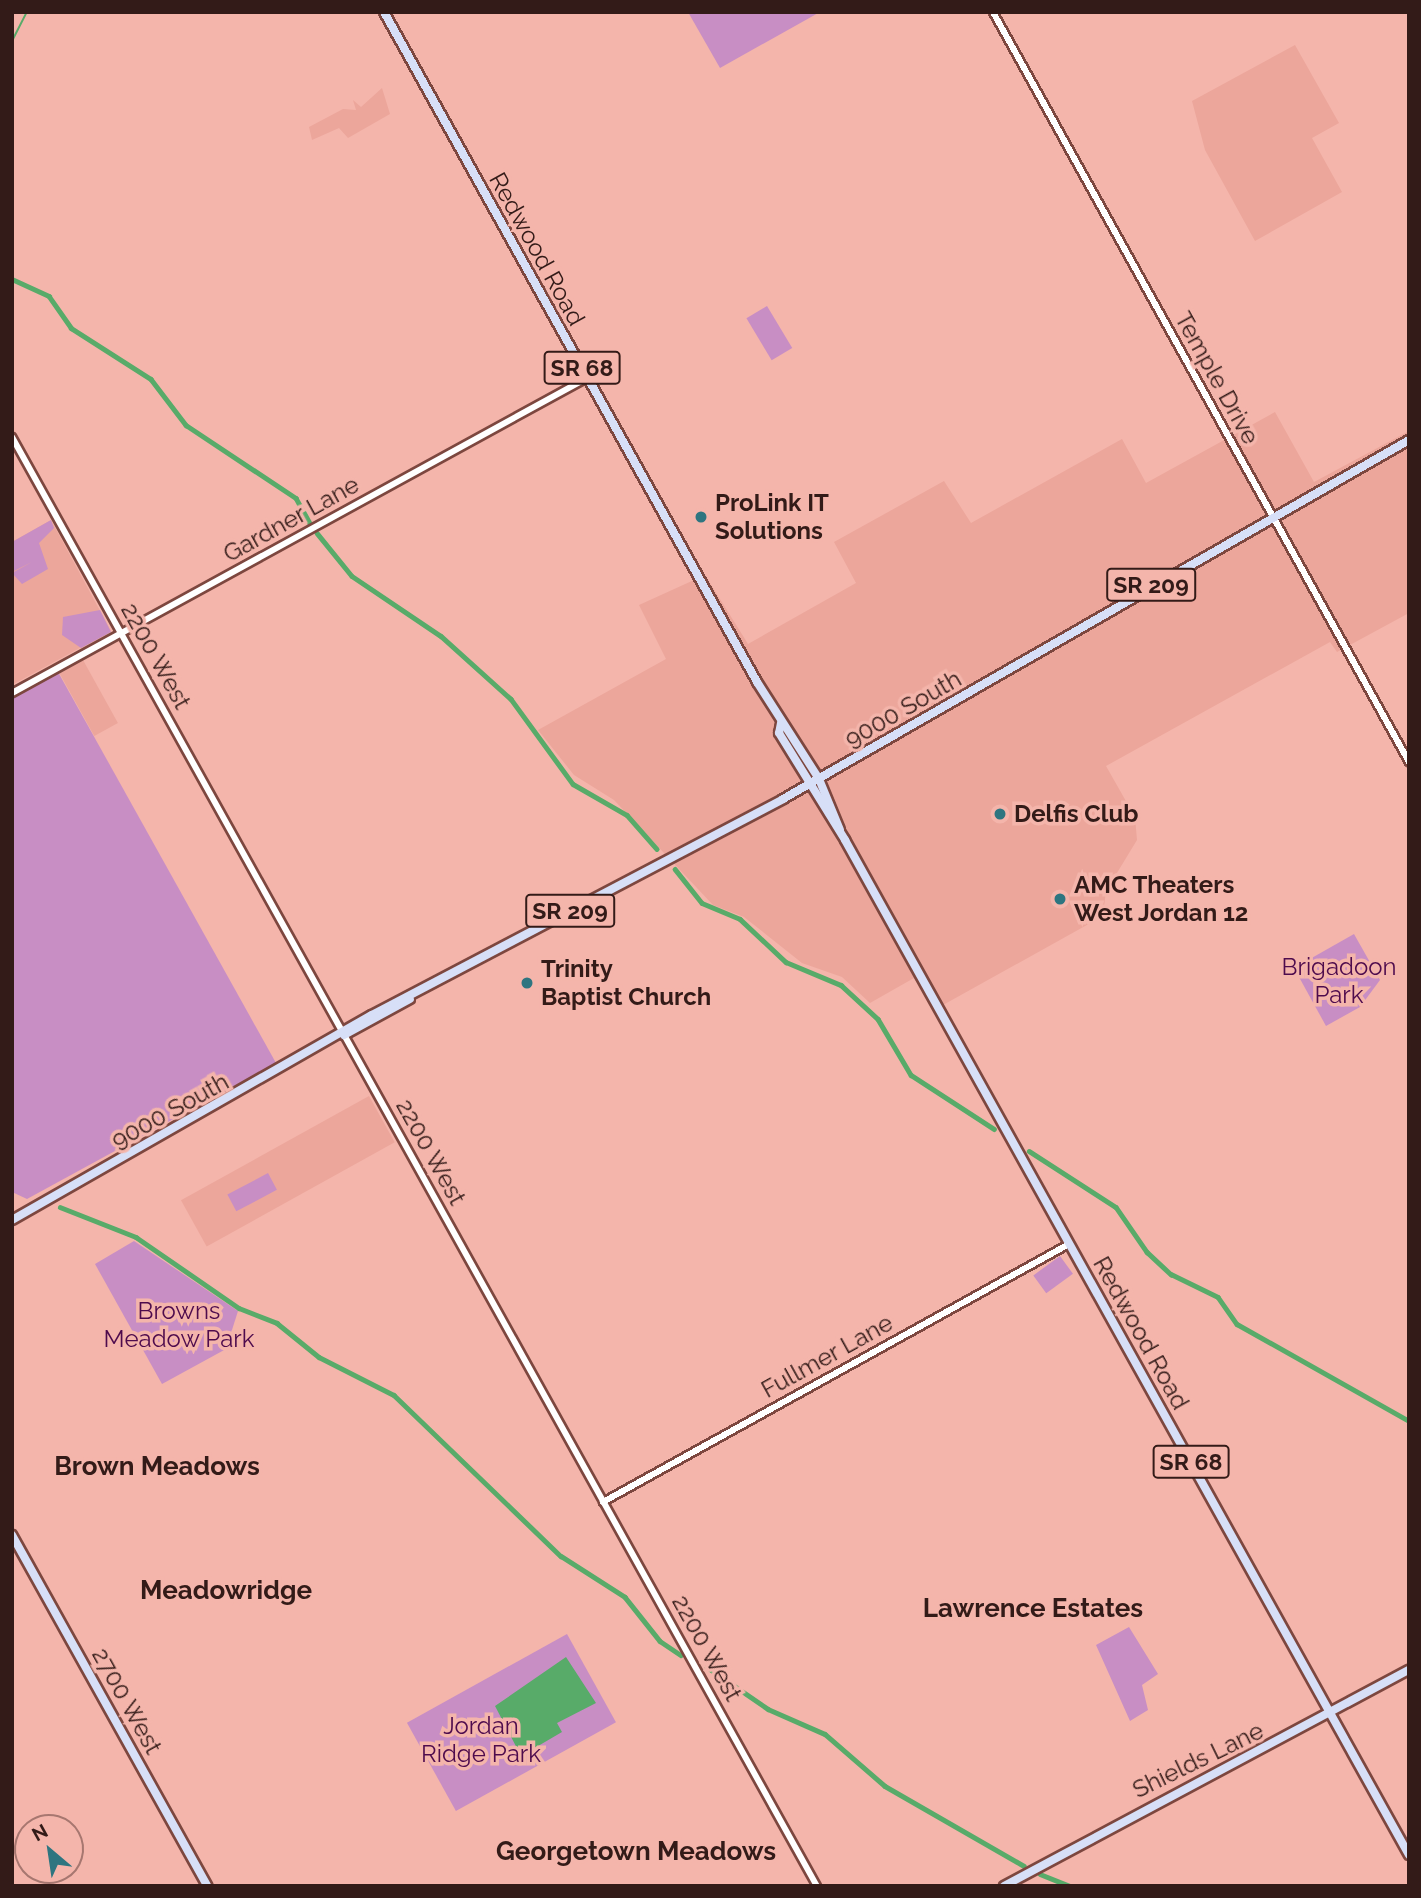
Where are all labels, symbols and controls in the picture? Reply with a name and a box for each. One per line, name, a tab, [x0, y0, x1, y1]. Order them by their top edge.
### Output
street label: Redwood Road	[483, 167, 591, 331]
street label: Temple Drive	[1169, 307, 1265, 449]
road number: SR 68	[544, 348, 620, 388]
street label: Gardner Lane	[218, 470, 364, 568]
place label: ProLink IT Solutions	[715, 489, 829, 545]
marker: ProLink IT Solutions	[693, 509, 709, 525]
road number: SR 209	[1106, 566, 1196, 604]
street label: 2200 West	[115, 598, 197, 714]
street label: 9000 South	[840, 664, 966, 754]
place label: Delfis Club	[1014, 800, 1138, 828]
marker: Delfis Club	[992, 806, 1008, 822]
place label: AMC Theaters West Jordan 12	[1074, 871, 1249, 927]
road number: SR 209	[524, 891, 616, 930]
marker: AMC Theaters West Jordan 12	[1052, 891, 1068, 907]
park label: Brigadoon Park	[1281, 953, 1397, 1009]
place label: Trinity Baptist Church	[541, 955, 711, 1011]
marker: Trinity Baptist Church	[519, 975, 535, 991]
street label: 9000 South	[106, 1067, 234, 1155]
street label: 2200 West	[390, 1094, 472, 1210]
street label: Redwood Road	[1087, 1251, 1195, 1415]
park label: Browns Meadow Park	[103, 1297, 255, 1353]
street label: Fullmer Lane	[756, 1308, 898, 1404]
road number: SR 68	[1152, 1442, 1230, 1482]
district label: Brown Meadows	[54, 1451, 260, 1483]
district label: Meadowridge	[140, 1575, 312, 1607]
street label: 2200 West	[666, 1590, 748, 1706]
district label: Lawrence Estates	[923, 1593, 1143, 1625]
street label: 2700 West	[86, 1642, 168, 1760]
park label: Jordan Ridge Park	[421, 1712, 541, 1768]
street label: Shields Lane	[1128, 1716, 1268, 1804]
north arrow	[14, 1814, 84, 1884]
text: N	[28, 1819, 51, 1846]
district label: Georgetown Meadows	[496, 1836, 776, 1868]

